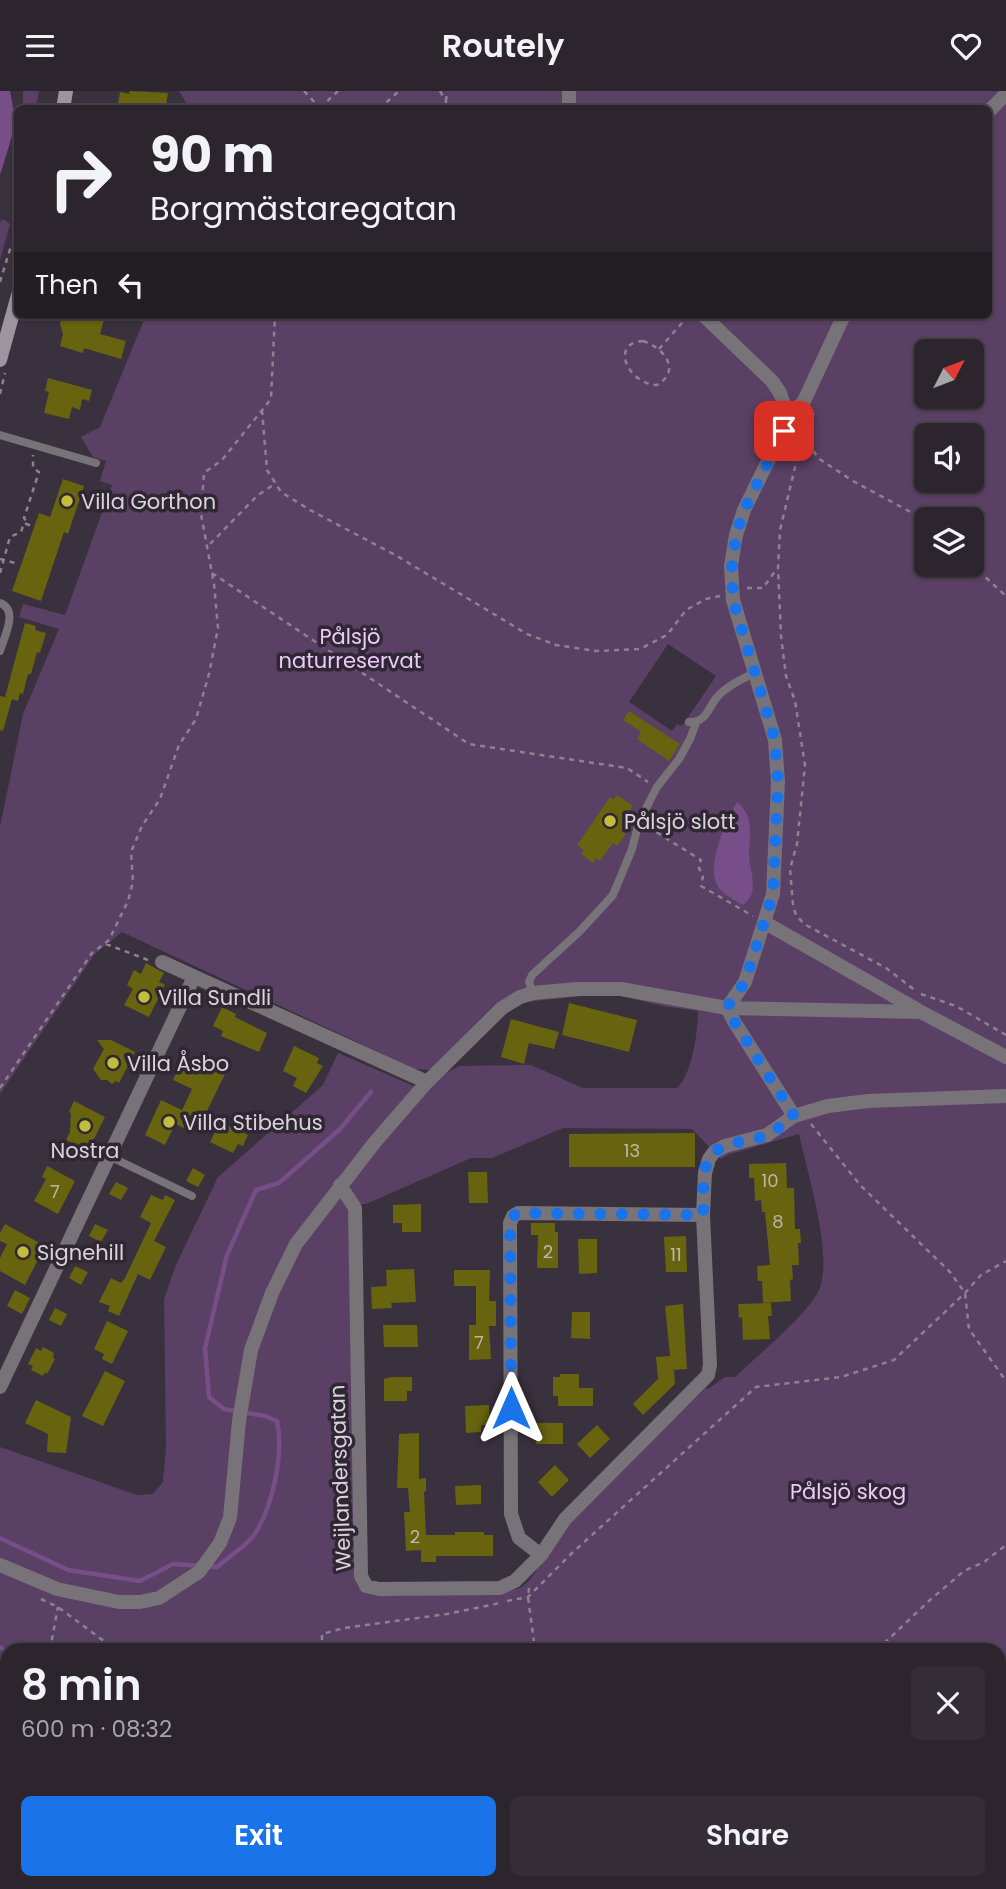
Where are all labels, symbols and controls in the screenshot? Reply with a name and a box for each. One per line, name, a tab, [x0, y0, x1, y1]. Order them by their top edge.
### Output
text: Routely	[442, 23, 564, 68]
icon: menu	[21, 27, 59, 65]
icon: heart	[947, 27, 985, 65]
text: 90 m	[150, 121, 274, 189]
icon: right	[35, 133, 126, 224]
text: Borgmästaregatan	[150, 186, 457, 231]
icon: left	[112, 266, 150, 304]
text: Then	[35, 267, 98, 303]
north arrow	[914, 339, 984, 409]
map controls	[914, 339, 984, 577]
pin	[754, 401, 814, 461]
icon: arrive	[765, 412, 803, 450]
button: sound	[914, 423, 984, 493]
place label: Villa Gorthon	[81, 487, 216, 516]
marker: Villa Gorthon	[59, 493, 75, 509]
button: layers	[914, 507, 984, 577]
park label: Pålsjö naturreservat	[279, 622, 421, 675]
place label: Pålsjö slott	[624, 807, 736, 836]
marker: Pålsjö slott	[602, 813, 618, 829]
place label: Villa Sundli	[158, 983, 271, 1012]
marker: Villa Sundli	[136, 989, 152, 1005]
place label: Villa Åsbo	[127, 1049, 229, 1078]
marker: Villa Åsbo	[105, 1055, 121, 1071]
place label: Villa Stibehus	[183, 1108, 323, 1137]
marker: Villa Stibehus	[161, 1114, 177, 1130]
marker: Nostra	[77, 1118, 93, 1134]
place label: Nostra	[51, 1136, 119, 1165]
house number: 13	[624, 1138, 640, 1163]
house number: 10	[761, 1168, 779, 1193]
house number: 7	[50, 1179, 60, 1204]
house number: 8	[772, 1209, 784, 1234]
place label: Signehill	[37, 1238, 124, 1267]
house number: 2	[543, 1239, 553, 1264]
house number: 11	[670, 1242, 682, 1267]
marker: Signehill	[15, 1244, 31, 1260]
house number: 7	[474, 1330, 484, 1355]
position arrow	[474, 1371, 548, 1445]
street label: Weijlandersgatan	[322, 1384, 358, 1572]
park label: Pålsjö skog	[790, 1477, 906, 1506]
house number: 2	[410, 1524, 420, 1549]
text: 8 min	[21, 1656, 141, 1715]
button: close	[911, 1666, 985, 1740]
text: 600 m · 08:32	[21, 1713, 172, 1745]
button: Exit	[21, 1796, 496, 1876]
button: Share	[510, 1796, 985, 1876]

